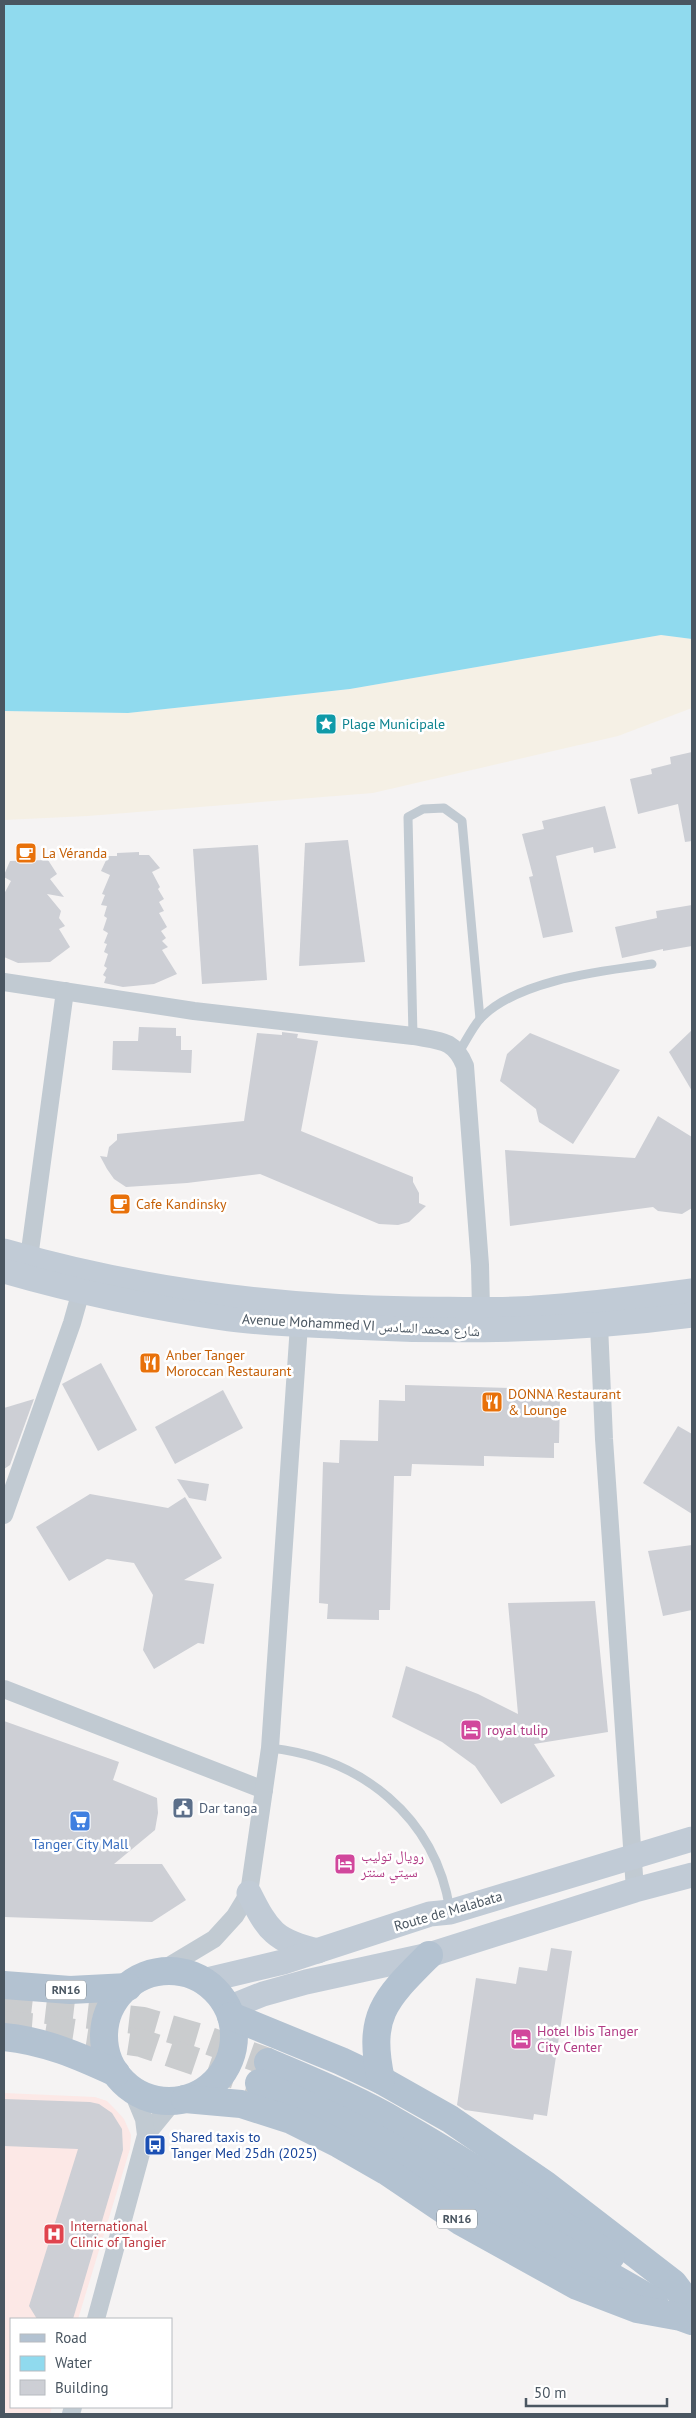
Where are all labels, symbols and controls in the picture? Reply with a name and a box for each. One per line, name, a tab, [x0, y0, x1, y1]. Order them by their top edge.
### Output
place icon: Plage Municipale	[314, 712, 338, 736]
place label: Plage Municipale	[342, 715, 445, 733]
cafe icon: La Véranda	[14, 841, 38, 865]
place label: La Véranda	[42, 844, 107, 862]
cafe icon: Cafe Kandinsky	[108, 1192, 132, 1216]
place label: Cafe Kandinsky	[136, 1195, 227, 1213]
street label: Avenue Mohammed VI شارع محمد السادس	[241, 1310, 481, 1341]
place label: Anber Tanger Moroccan Restaurant	[166, 1346, 292, 1380]
restaurant icon: Anber Tanger Moroccan Restaurant	[138, 1351, 162, 1375]
place label: DONNA Restaurant & Lounge	[508, 1385, 621, 1419]
restaurant icon: DONNA Restaurant & Lounge	[480, 1390, 504, 1414]
hotel icon: royal tulip	[459, 1718, 483, 1742]
place label: royal tulip	[487, 1721, 548, 1739]
public building icon: Dar tanga	[171, 1796, 195, 1820]
place label: Dar tanga	[199, 1799, 257, 1817]
supermarket icon: Tanger City Mall	[68, 1809, 92, 1833]
place label: Tanger City Mall	[32, 1835, 128, 1853]
place label: رويال توليب سيتي سنتر	[360, 1847, 424, 1884]
hotel icon: رويال توليب سيتي سنتر	[333, 1852, 357, 1876]
street label: Route de Malabata	[392, 1887, 504, 1935]
road number: RN16	[46, 1980, 86, 2000]
place label: Hotel Ibis Tanger City Center	[537, 2022, 639, 2056]
hotel icon: Hotel Ibis Tanger City Center	[509, 2027, 533, 2051]
place label: Shared taxis to Tanger Med 25dh (2025)	[171, 2128, 317, 2162]
bus stop icon: Shared taxis to Tanger Med 25dh (2025)	[143, 2133, 167, 2157]
road number: RN16	[437, 2210, 477, 2228]
place label: International Clinic of Tangier	[70, 2217, 166, 2251]
hospital icon: International Clinic of Tangier	[42, 2222, 66, 2246]
legend	[10, 2318, 172, 2408]
text: Road	[55, 2328, 87, 2347]
text: Water	[55, 2353, 92, 2372]
scale bar	[526, 2376, 667, 2408]
text: Building	[55, 2378, 109, 2397]
text: 50 m	[534, 2383, 567, 2402]

